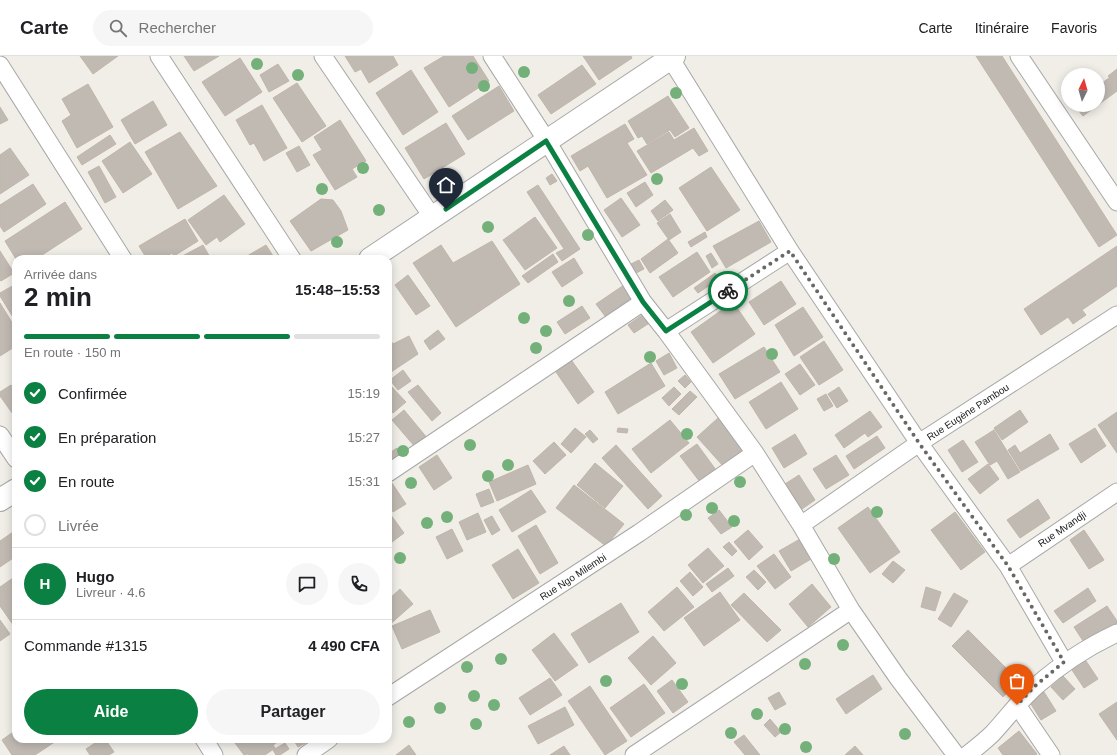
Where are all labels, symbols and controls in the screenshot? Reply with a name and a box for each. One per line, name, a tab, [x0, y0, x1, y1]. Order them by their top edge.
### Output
search box	[93, 10, 373, 46]
text: Carte	[20, 17, 69, 38]
icon: search	[107, 17, 129, 39]
text: Rechercher	[139, 19, 216, 36]
text: Carte	[918, 20, 953, 36]
text: Itinéraire	[975, 20, 1029, 36]
text: Favoris	[1051, 20, 1097, 36]
north arrow	[1061, 68, 1105, 112]
map controls	[1061, 68, 1105, 112]
pin	[429, 168, 463, 209]
icon: home	[435, 174, 457, 196]
text: Arrivée dans	[24, 267, 97, 282]
courier	[708, 271, 748, 311]
icon: bike	[717, 280, 739, 302]
text: 15:48–15:53	[295, 281, 380, 298]
text: 2 min	[24, 282, 92, 312]
text: En route · 150 m	[24, 345, 121, 360]
street label: Rue Eugène Pambou	[925, 381, 1011, 443]
icon: check	[24, 382, 46, 404]
text: Confirmée	[58, 385, 127, 402]
text: 15:19	[347, 386, 380, 401]
icon: check	[24, 426, 46, 448]
text: En préparation	[58, 429, 156, 446]
text: 15:27	[347, 430, 380, 445]
icon: check	[24, 470, 46, 492]
text: En route	[58, 473, 115, 490]
text: 15:31	[347, 474, 380, 489]
street label: Rue Mvandji	[1036, 509, 1088, 549]
text: Livrée	[58, 517, 99, 534]
street label: Rue Ngo Milembi	[538, 551, 608, 603]
button: chat	[286, 563, 328, 605]
button: phone	[338, 563, 380, 605]
text: Hugo	[76, 568, 114, 585]
text: H	[40, 575, 50, 592]
text: Livreur · 4.6	[76, 585, 145, 600]
text: Commande #1315	[24, 637, 147, 654]
text: 4 490 CFA	[308, 637, 380, 654]
pin	[1000, 664, 1034, 705]
icon: bag	[1006, 670, 1028, 692]
button: Aide	[24, 689, 198, 735]
button: Partager	[206, 689, 380, 735]

